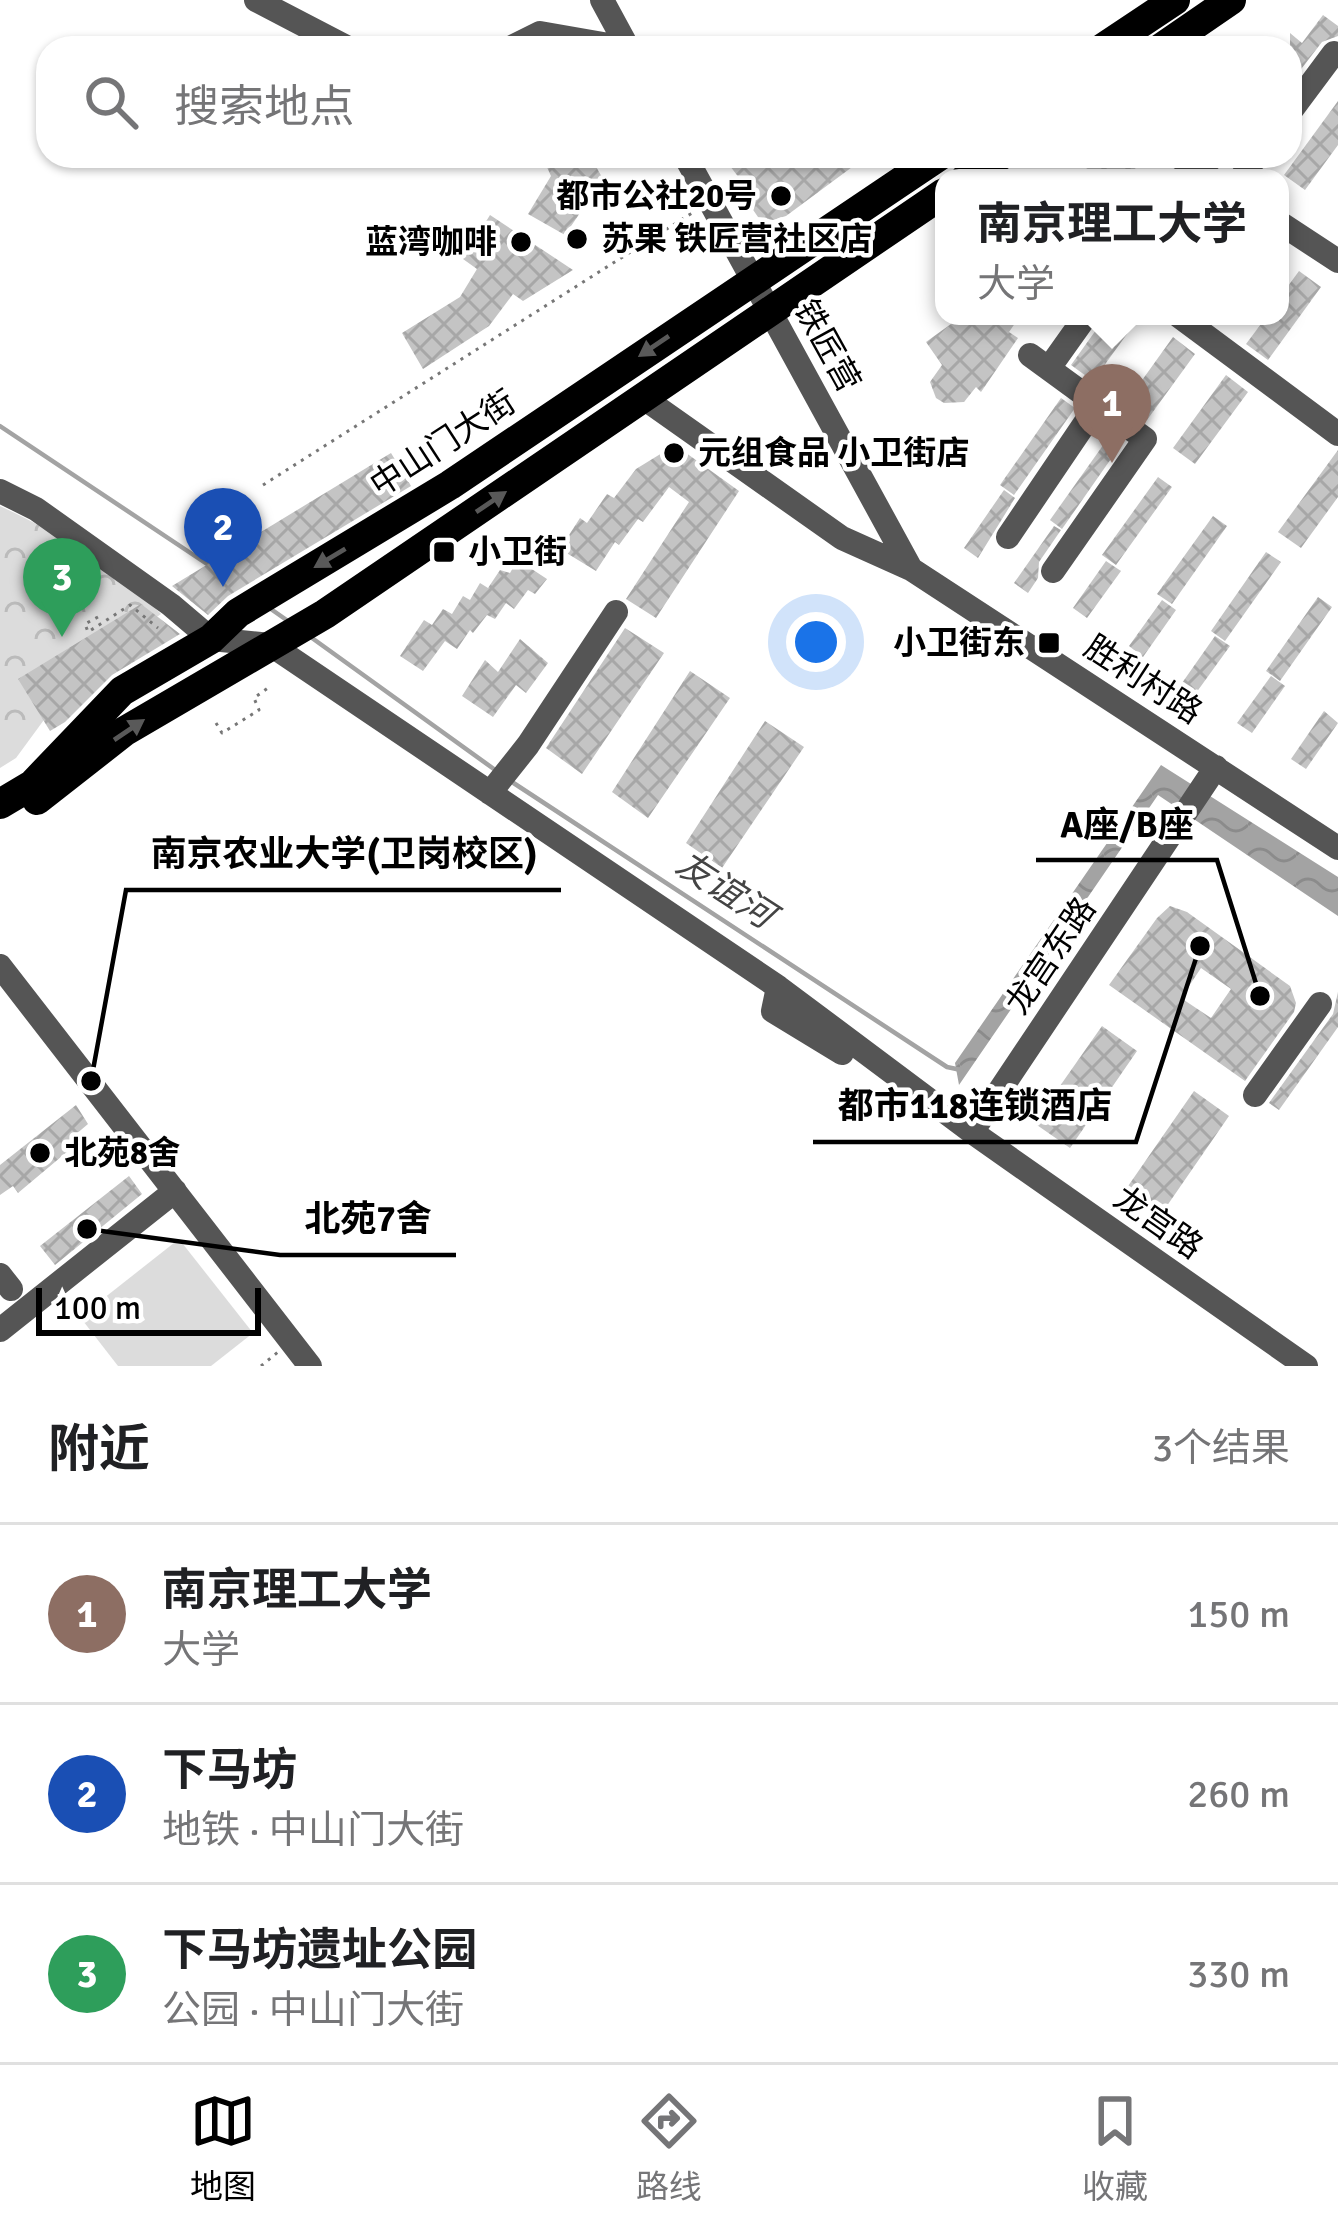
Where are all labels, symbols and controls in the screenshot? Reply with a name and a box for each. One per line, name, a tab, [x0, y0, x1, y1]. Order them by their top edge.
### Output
search box	[36, 36, 1302, 168]
icon: search	[78, 69, 144, 135]
text: 搜索地点	[174, 80, 354, 135]
popup	[935, 169, 1289, 325]
place label: 都市公社20号	[556, 176, 757, 217]
marker: 都市公社20号	[768, 183, 794, 209]
text: 南京理工大学	[977, 197, 1247, 252]
place label: 苏果 铁匠营社区店	[601, 219, 872, 260]
place label: 蓝湾咖啡	[365, 222, 497, 263]
marker: 苏果 铁匠营社区店	[564, 226, 590, 252]
marker: 蓝湾咖啡	[508, 229, 534, 255]
text: 大学	[977, 260, 1055, 308]
street label: 铁匠营	[785, 293, 869, 399]
one-way arrow	[638, 334, 670, 357]
pin: 1	[1073, 364, 1151, 463]
street label: 中山门大街	[363, 382, 523, 506]
place label: 元组食品 小卫街店	[698, 433, 969, 474]
marker: 元组食品 小卫街店	[661, 440, 687, 466]
pin: 2	[184, 488, 262, 587]
one-way arrow	[475, 491, 508, 513]
place label: 小卫街	[468, 532, 567, 573]
pin: 3	[23, 538, 101, 637]
marker: 小卫街	[431, 539, 457, 565]
one-way arrow	[313, 547, 347, 568]
your location	[786, 612, 846, 672]
place label: 小卫街东	[893, 623, 1025, 664]
street label: 胜利村路	[1076, 627, 1210, 733]
marker: 小卫街东	[1036, 630, 1062, 656]
one-way arrow	[112, 719, 145, 742]
callout: A座/B座	[1036, 788, 1217, 860]
text: A座/B座	[1060, 803, 1194, 848]
callout: 南京农业大学(卫岗校区)	[126, 818, 561, 890]
text: 南京农业大学(卫岗校区)	[151, 832, 538, 877]
water label: 友谊河	[667, 842, 788, 942]
street label: 龙宫东路	[997, 890, 1105, 1022]
callout: 都市118连锁酒店	[813, 1070, 1136, 1142]
text: 都市118连锁酒店	[838, 1084, 1112, 1129]
place label: 北苑8舍	[64, 1133, 181, 1174]
marker: 北苑8舍	[27, 1140, 53, 1166]
street label: 龙宫路	[1106, 1178, 1210, 1268]
callout: 北苑7舍	[280, 1183, 456, 1255]
text: 北苑7舍	[304, 1197, 432, 1242]
scale bar	[36, 1282, 261, 1335]
text: 100 m	[54, 1288, 141, 1329]
text: 附近	[48, 1418, 150, 1481]
text: 3个结果	[1152, 1424, 1290, 1472]
text: 南京理工大学	[162, 1563, 432, 1618]
text: 1	[76, 1590, 98, 1638]
text: 150 m	[1187, 1590, 1290, 1638]
text: 大学	[162, 1626, 240, 1674]
text: 下马坊	[162, 1743, 297, 1798]
text: 2	[76, 1770, 98, 1818]
text: 260 m	[1187, 1770, 1290, 1818]
text: 地铁 · 中山门大街	[162, 1806, 464, 1854]
text: 下马坊遗址公园	[162, 1923, 477, 1978]
text: 3	[76, 1950, 98, 1998]
text: 330 m	[1187, 1950, 1290, 1998]
text: 公园 · 中山门大街	[162, 1986, 464, 2034]
tab: 地图	[190, 2088, 256, 2208]
tab: 路线	[636, 2088, 702, 2208]
tab: 收藏	[1082, 2088, 1148, 2208]

